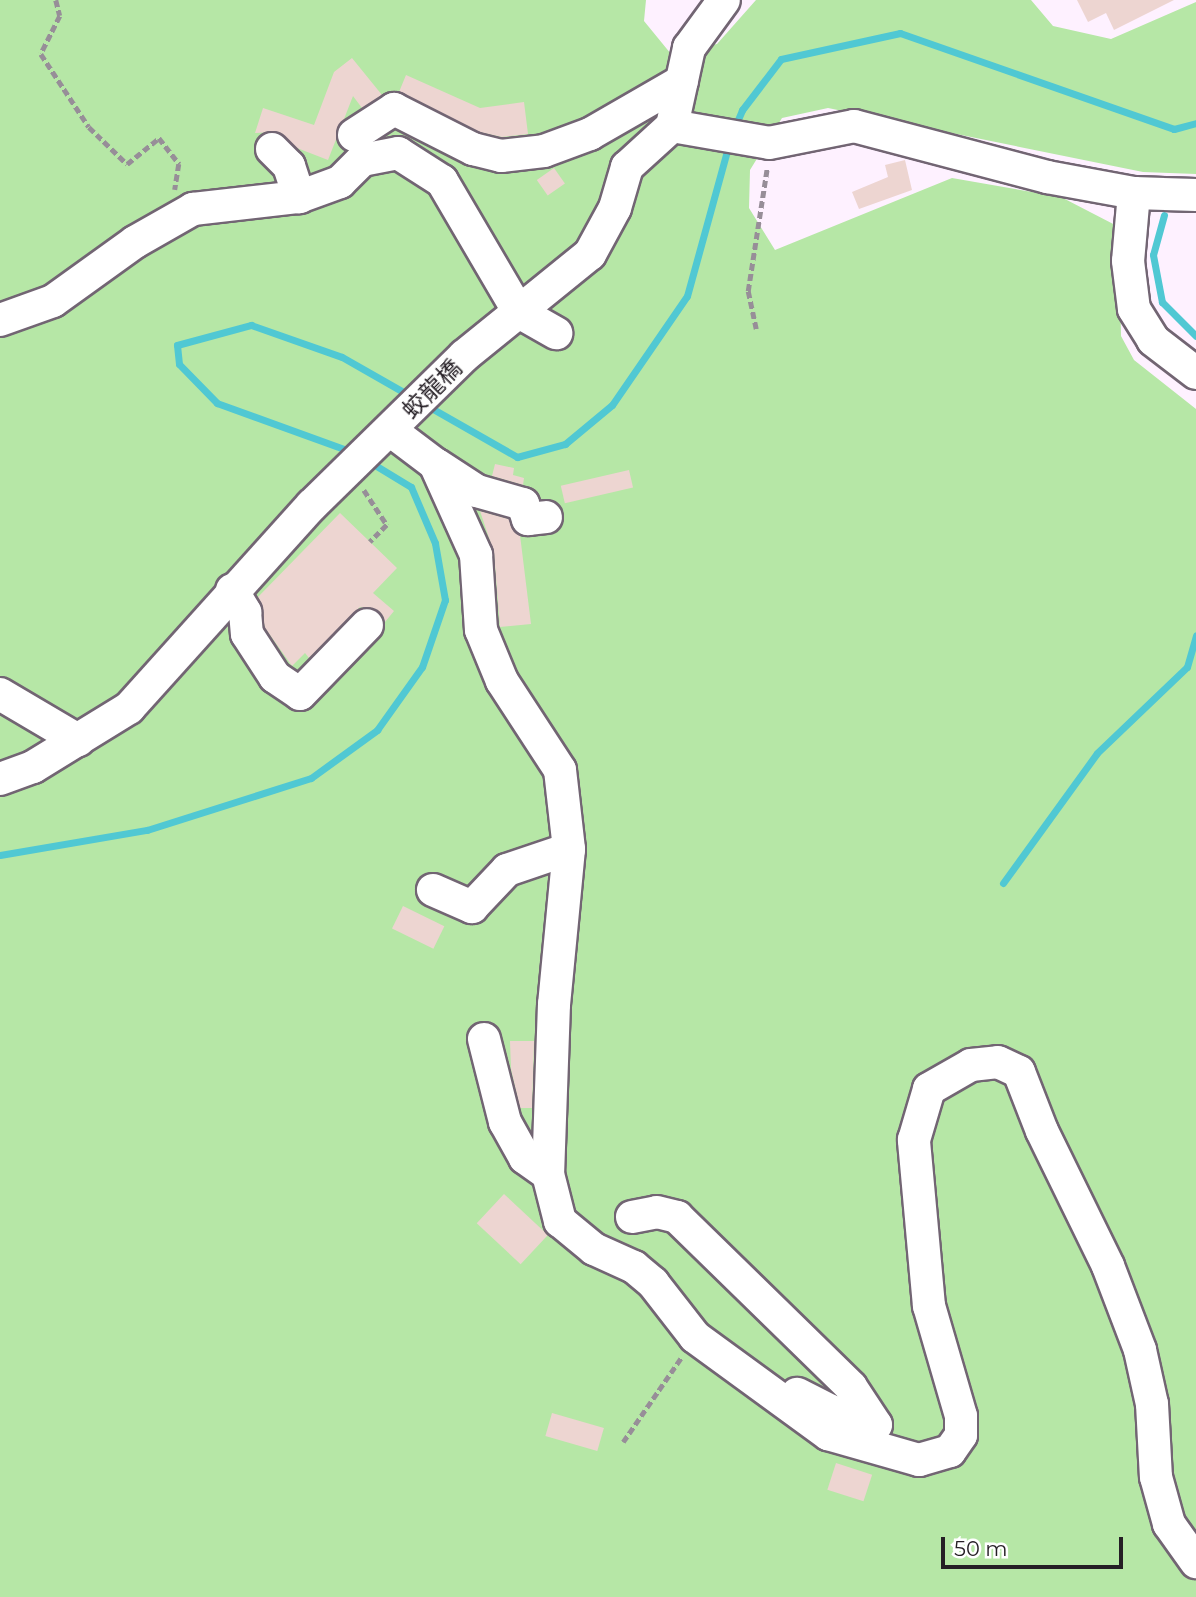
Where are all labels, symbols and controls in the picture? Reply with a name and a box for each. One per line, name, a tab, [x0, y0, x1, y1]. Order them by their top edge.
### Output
street label: 蛟龍橋	[396, 353, 468, 425]
scale bar	[944, 1524, 1126, 1568]
text: 50 m	[954, 1536, 1008, 1561]

